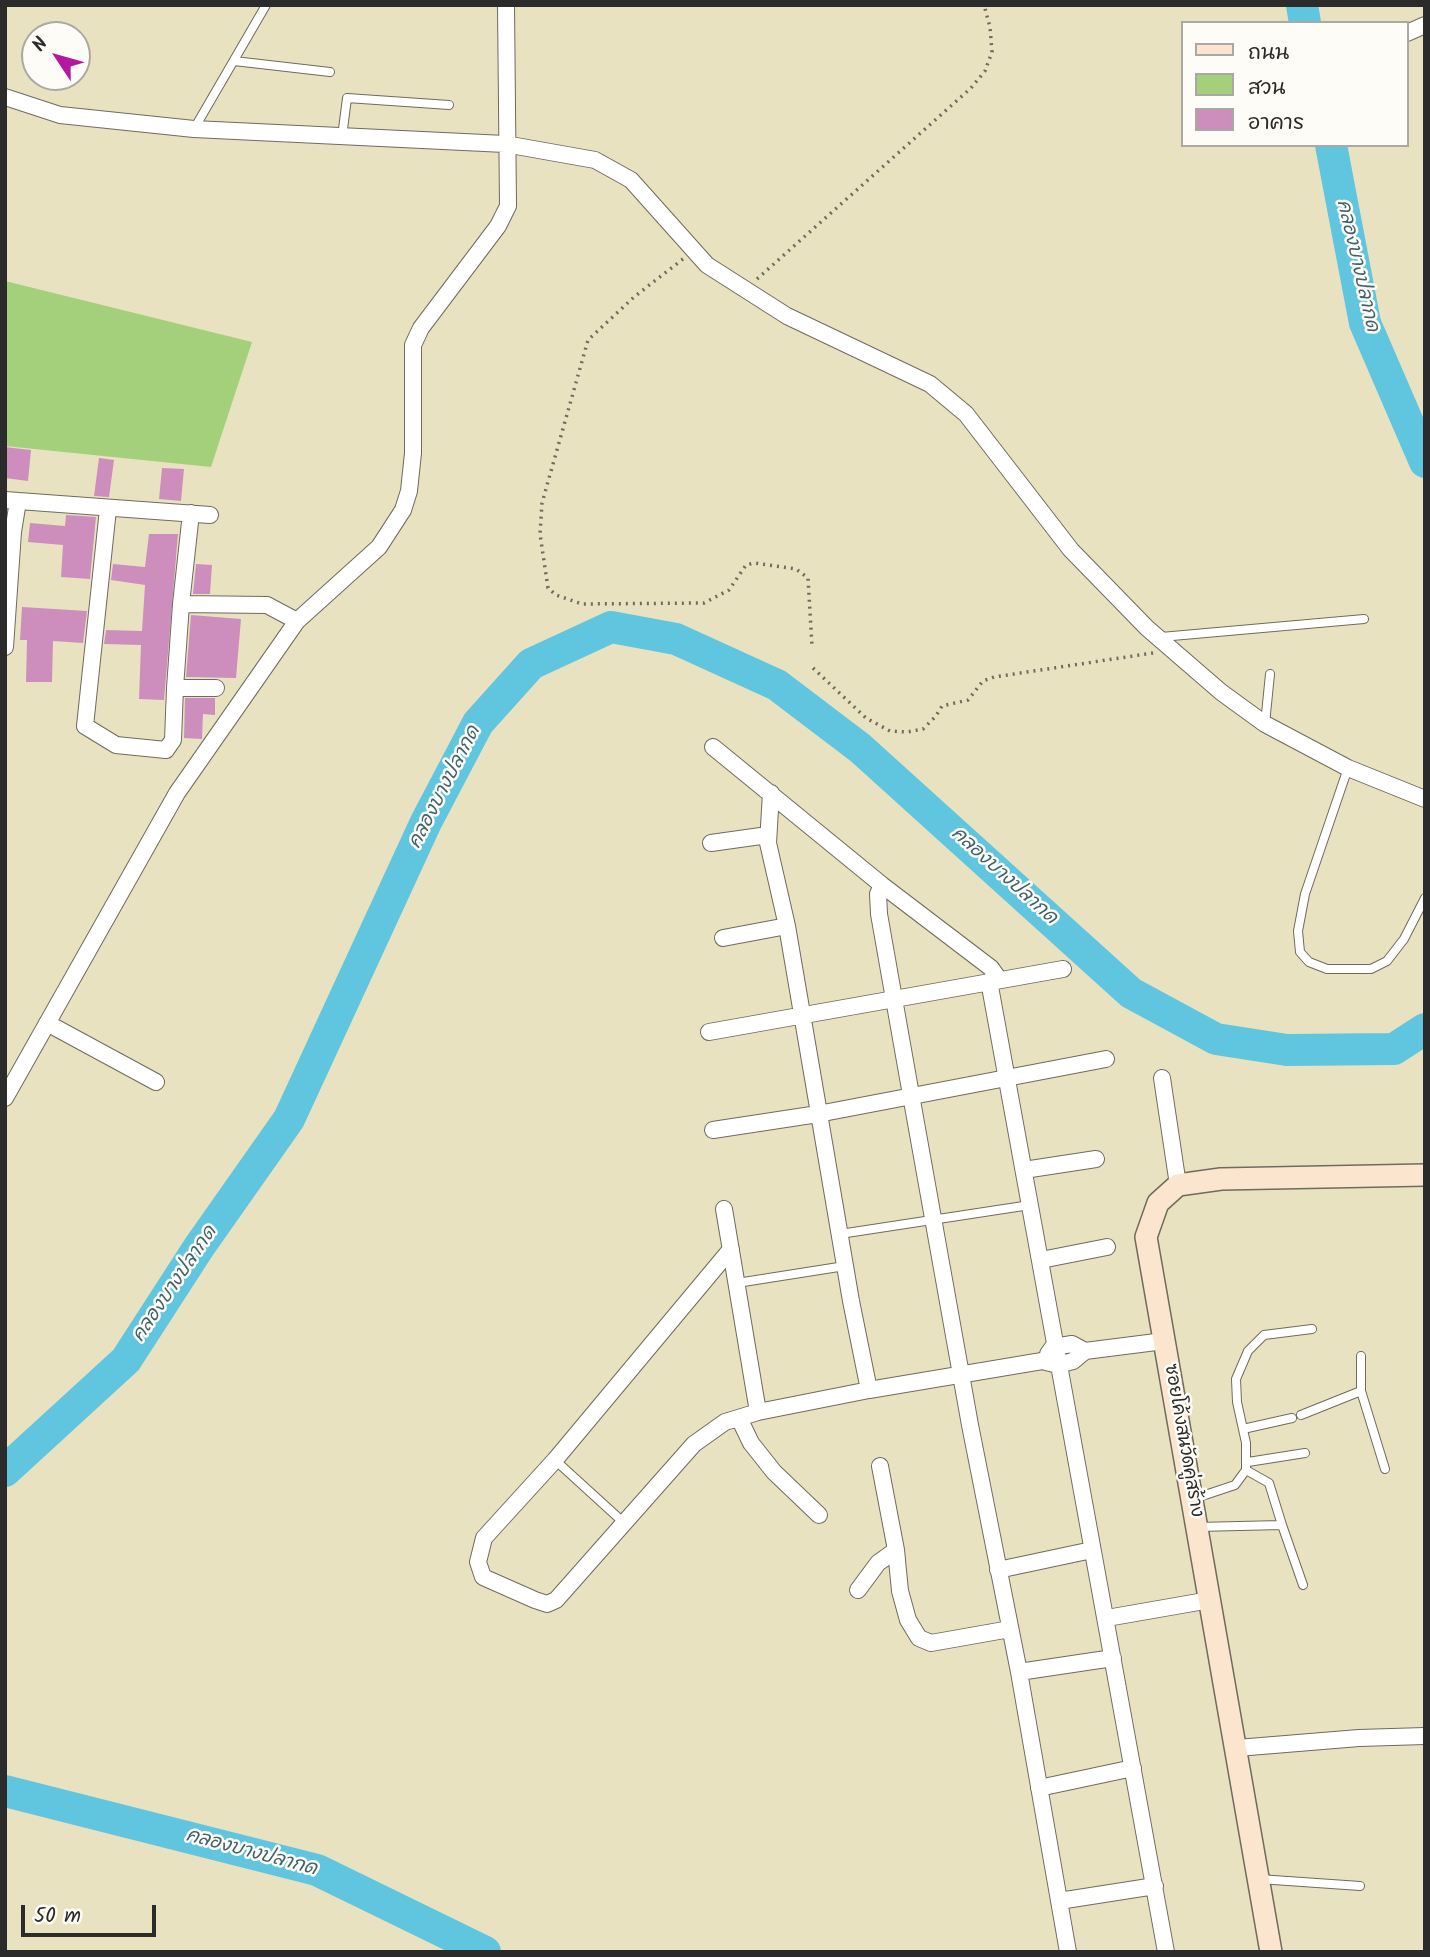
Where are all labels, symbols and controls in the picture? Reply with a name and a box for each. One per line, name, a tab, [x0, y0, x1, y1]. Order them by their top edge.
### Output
north arrow	[21, 21, 91, 91]
legend	[1182, 21, 1409, 147]
text: N	[25, 31, 56, 59]
text: ถนน	[1248, 37, 1289, 70]
text: สวน	[1248, 72, 1285, 105]
text: อาคาร	[1248, 107, 1304, 140]
water label: คลองบางปลากด	[1330, 198, 1382, 334]
water label: คลองบางปลากด	[405, 723, 487, 853]
water label: คลองบางปลากด	[945, 824, 1061, 930]
water label: คลองบางปลากด	[129, 1223, 223, 1347]
street label: ซอยโค้งสนวัดคู่สร้าง	[1158, 1363, 1206, 1519]
water label: คลองบางปลากด	[183, 1826, 319, 1882]
scale bar	[24, 1890, 159, 1934]
text: 50 m	[34, 1900, 81, 1933]

